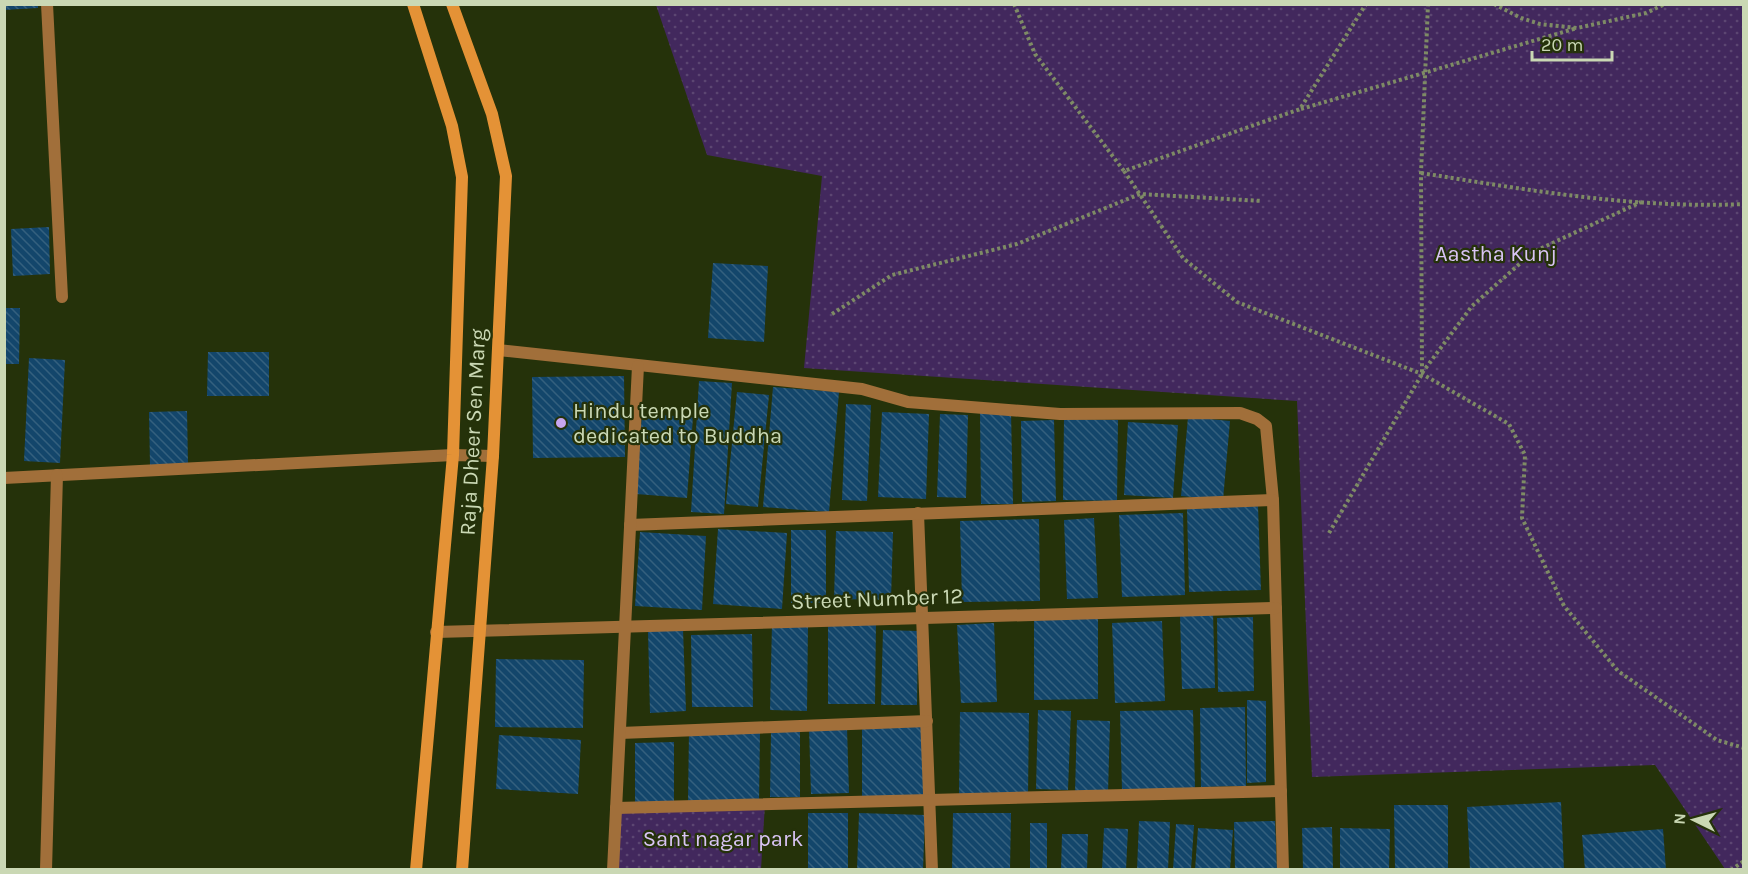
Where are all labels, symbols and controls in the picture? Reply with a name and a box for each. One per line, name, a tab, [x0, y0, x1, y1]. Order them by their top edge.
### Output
scale bar	[1532, 24, 1612, 62]
text: 20 m	[1541, 34, 1583, 56]
park label: Aastha Kunj	[1435, 241, 1557, 267]
street label: Raja Dheer Sen Marg	[455, 327, 491, 536]
place label: Hindu temple dedicated to Buddha	[573, 398, 782, 449]
marker: Hindu temple dedicated to Buddha	[554, 416, 568, 430]
street label: Street Number 12	[791, 583, 963, 615]
north arrow	[1664, 790, 1724, 850]
text: N	[1670, 812, 1690, 825]
park label: Sant nagar park	[643, 826, 803, 852]

